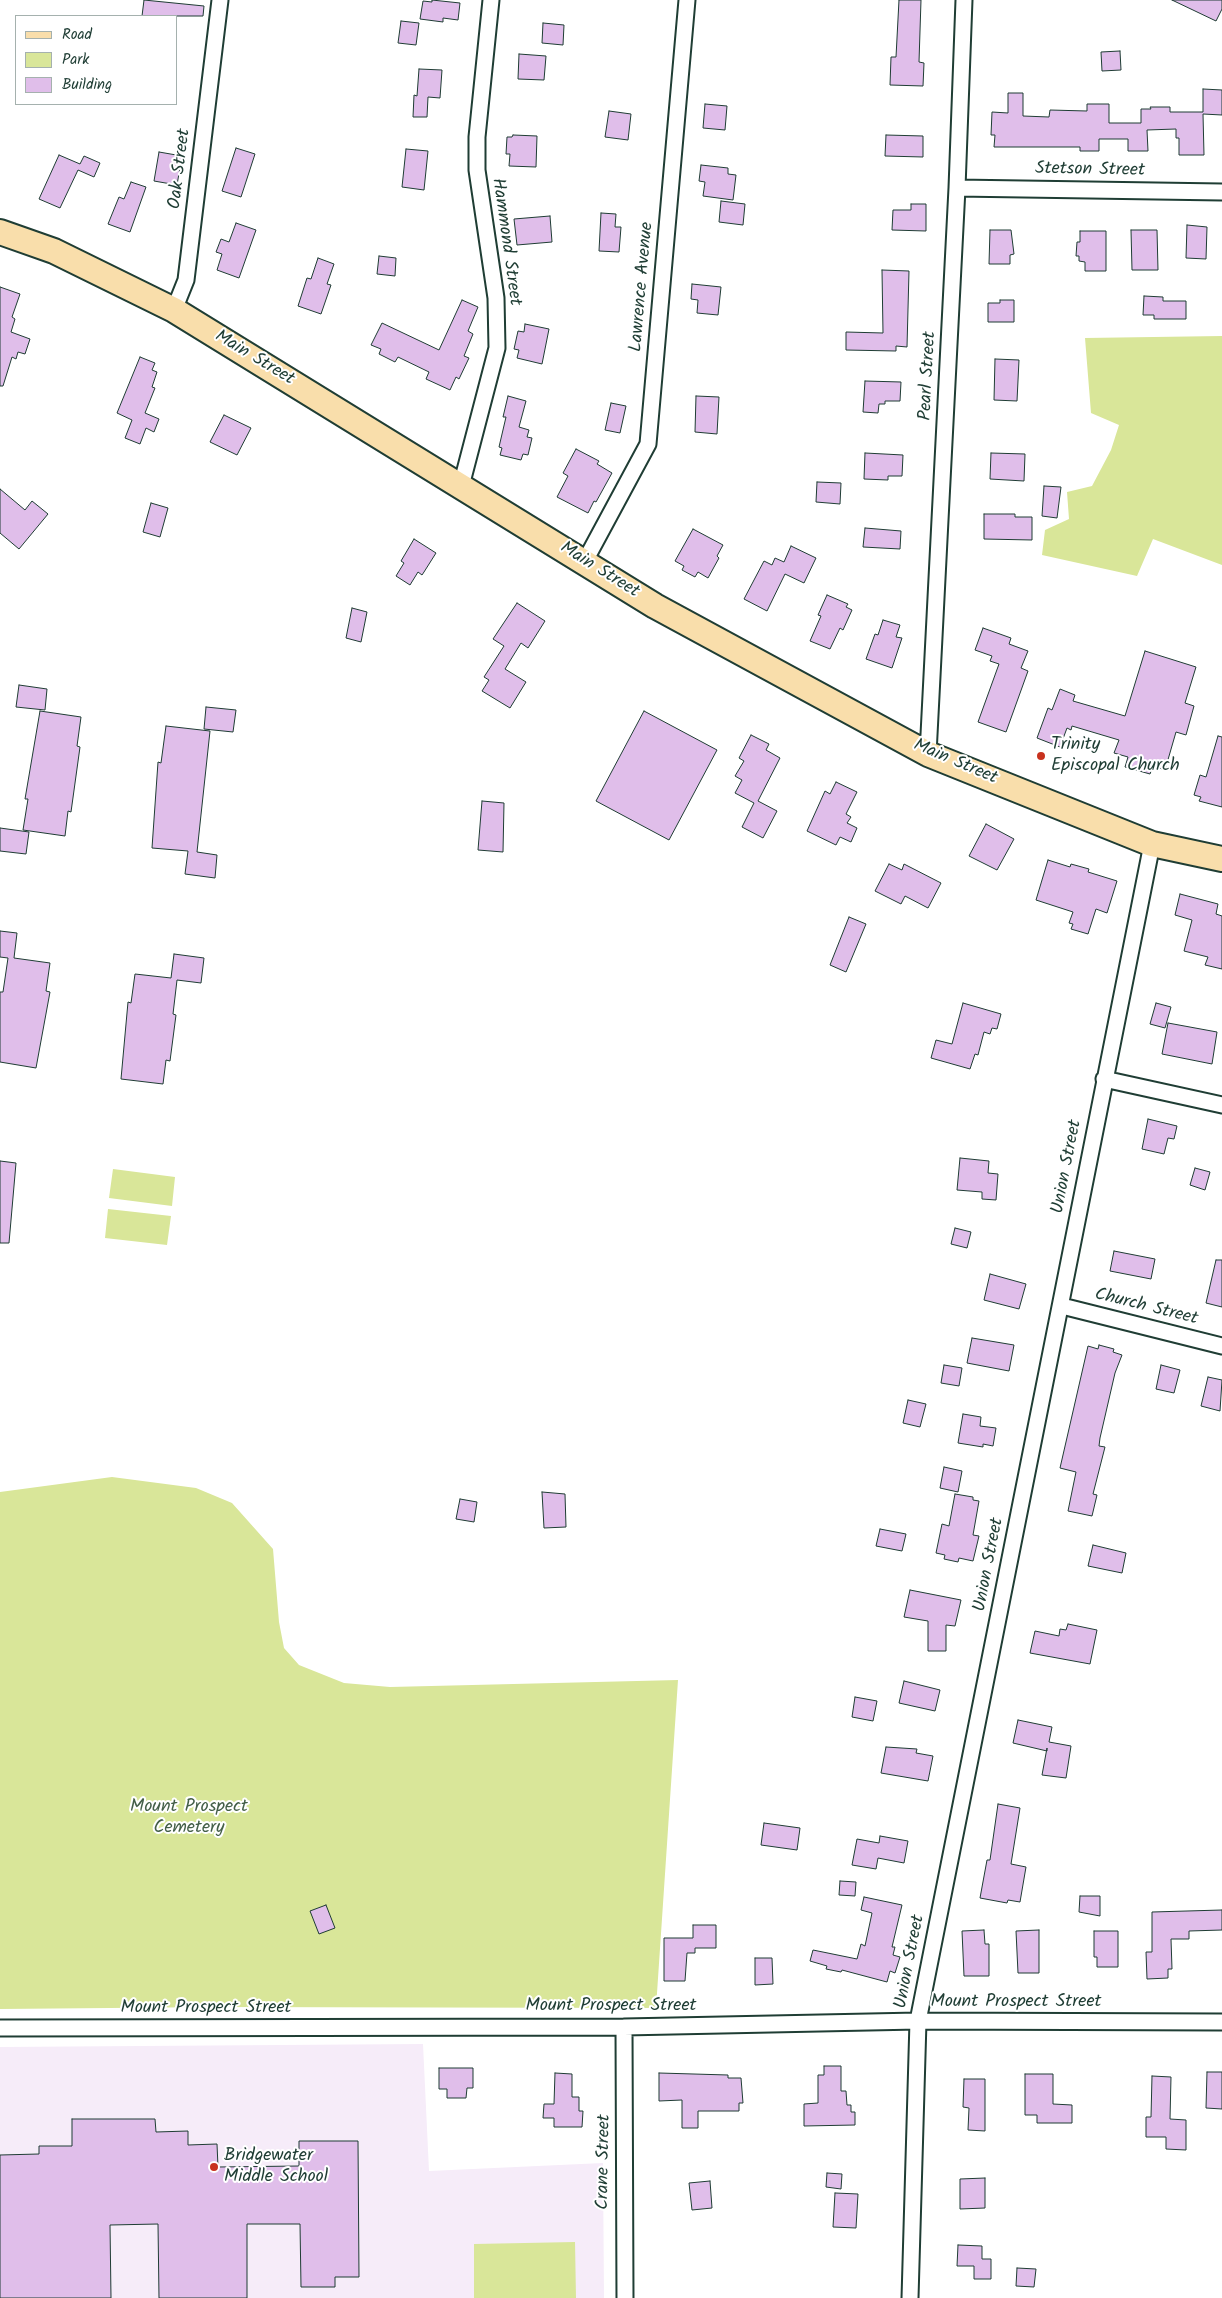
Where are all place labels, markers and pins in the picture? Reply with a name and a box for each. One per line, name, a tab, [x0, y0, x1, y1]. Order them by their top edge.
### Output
place label: Trinity Episcopal Church	[1051, 735, 1180, 778]
marker: Trinity Episcopal Church	[1035, 750, 1047, 762]
place label: Bridgewater Middle School	[224, 2146, 328, 2188]
marker: Bridgewater Middle School	[208, 2161, 220, 2173]

